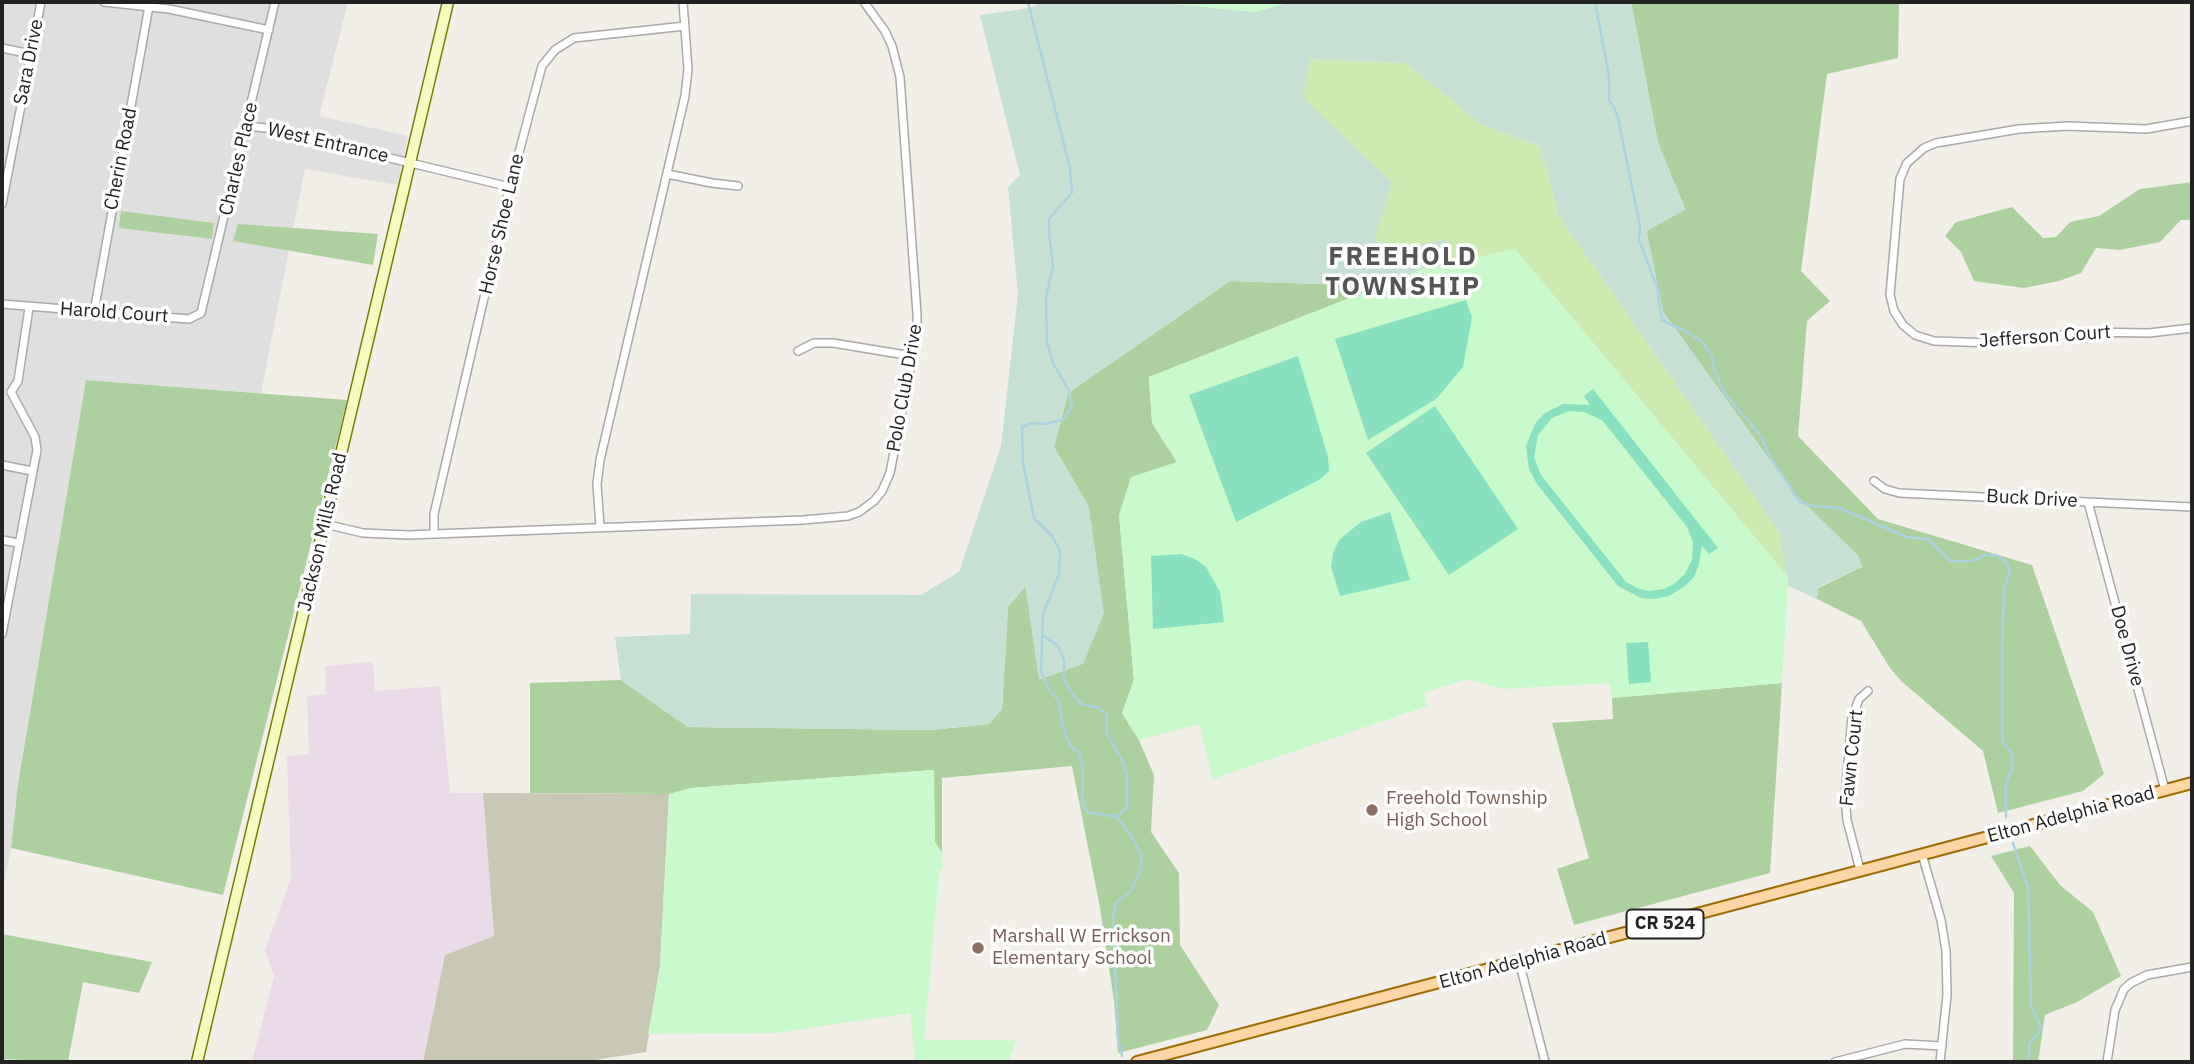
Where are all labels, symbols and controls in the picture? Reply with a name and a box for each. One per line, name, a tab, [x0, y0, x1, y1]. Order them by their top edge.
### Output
street label: Sara Drive	[10, 17, 48, 107]
street label: Charles Place	[215, 100, 263, 218]
street label: Cherin Road	[100, 106, 142, 212]
street label: West Entrance	[265, 118, 391, 168]
street label: Horse Shoe Lane	[475, 152, 529, 296]
district label: FREEHOLD TOWNSHIP	[1326, 241, 1480, 302]
street label: Harold Court	[59, 298, 169, 328]
street label: Jefferson Court	[1978, 321, 2112, 353]
street label: Polo Club Drive	[883, 322, 927, 454]
street label: Jackson Mills Road	[294, 450, 352, 614]
street label: Buck Drive	[1986, 485, 2078, 513]
street label: Doe Drive	[2105, 603, 2149, 689]
street label: Fawn Court	[1836, 709, 1868, 807]
street label: Elton Adelphia Road	[1985, 782, 2157, 848]
place label: Freehold Township High School	[1386, 788, 1547, 832]
marker: Freehold Township High School	[1364, 802, 1380, 818]
road number: CR 524	[1626, 909, 1704, 939]
place label: Marshall W Errickson Elementary School	[992, 926, 1171, 970]
street label: Elton Adelphia Road	[1437, 928, 1609, 994]
marker: Marshall W Errickson Elementary School	[970, 940, 986, 956]

